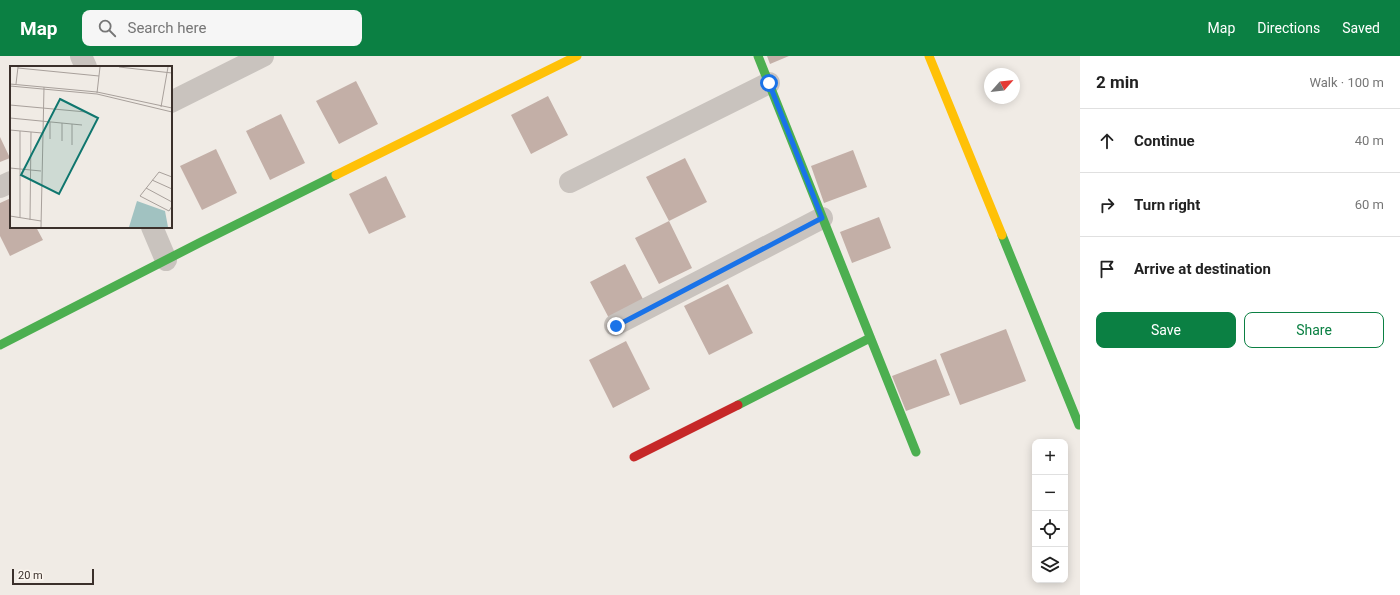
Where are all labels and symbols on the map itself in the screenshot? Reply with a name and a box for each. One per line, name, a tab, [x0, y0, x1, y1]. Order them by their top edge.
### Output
inset map	[10, 66, 172, 228]
north arrow	[984, 68, 1020, 104]
route start	[760, 74, 778, 92]
route end	[607, 317, 625, 335]
scale bar	[12, 567, 94, 586]

